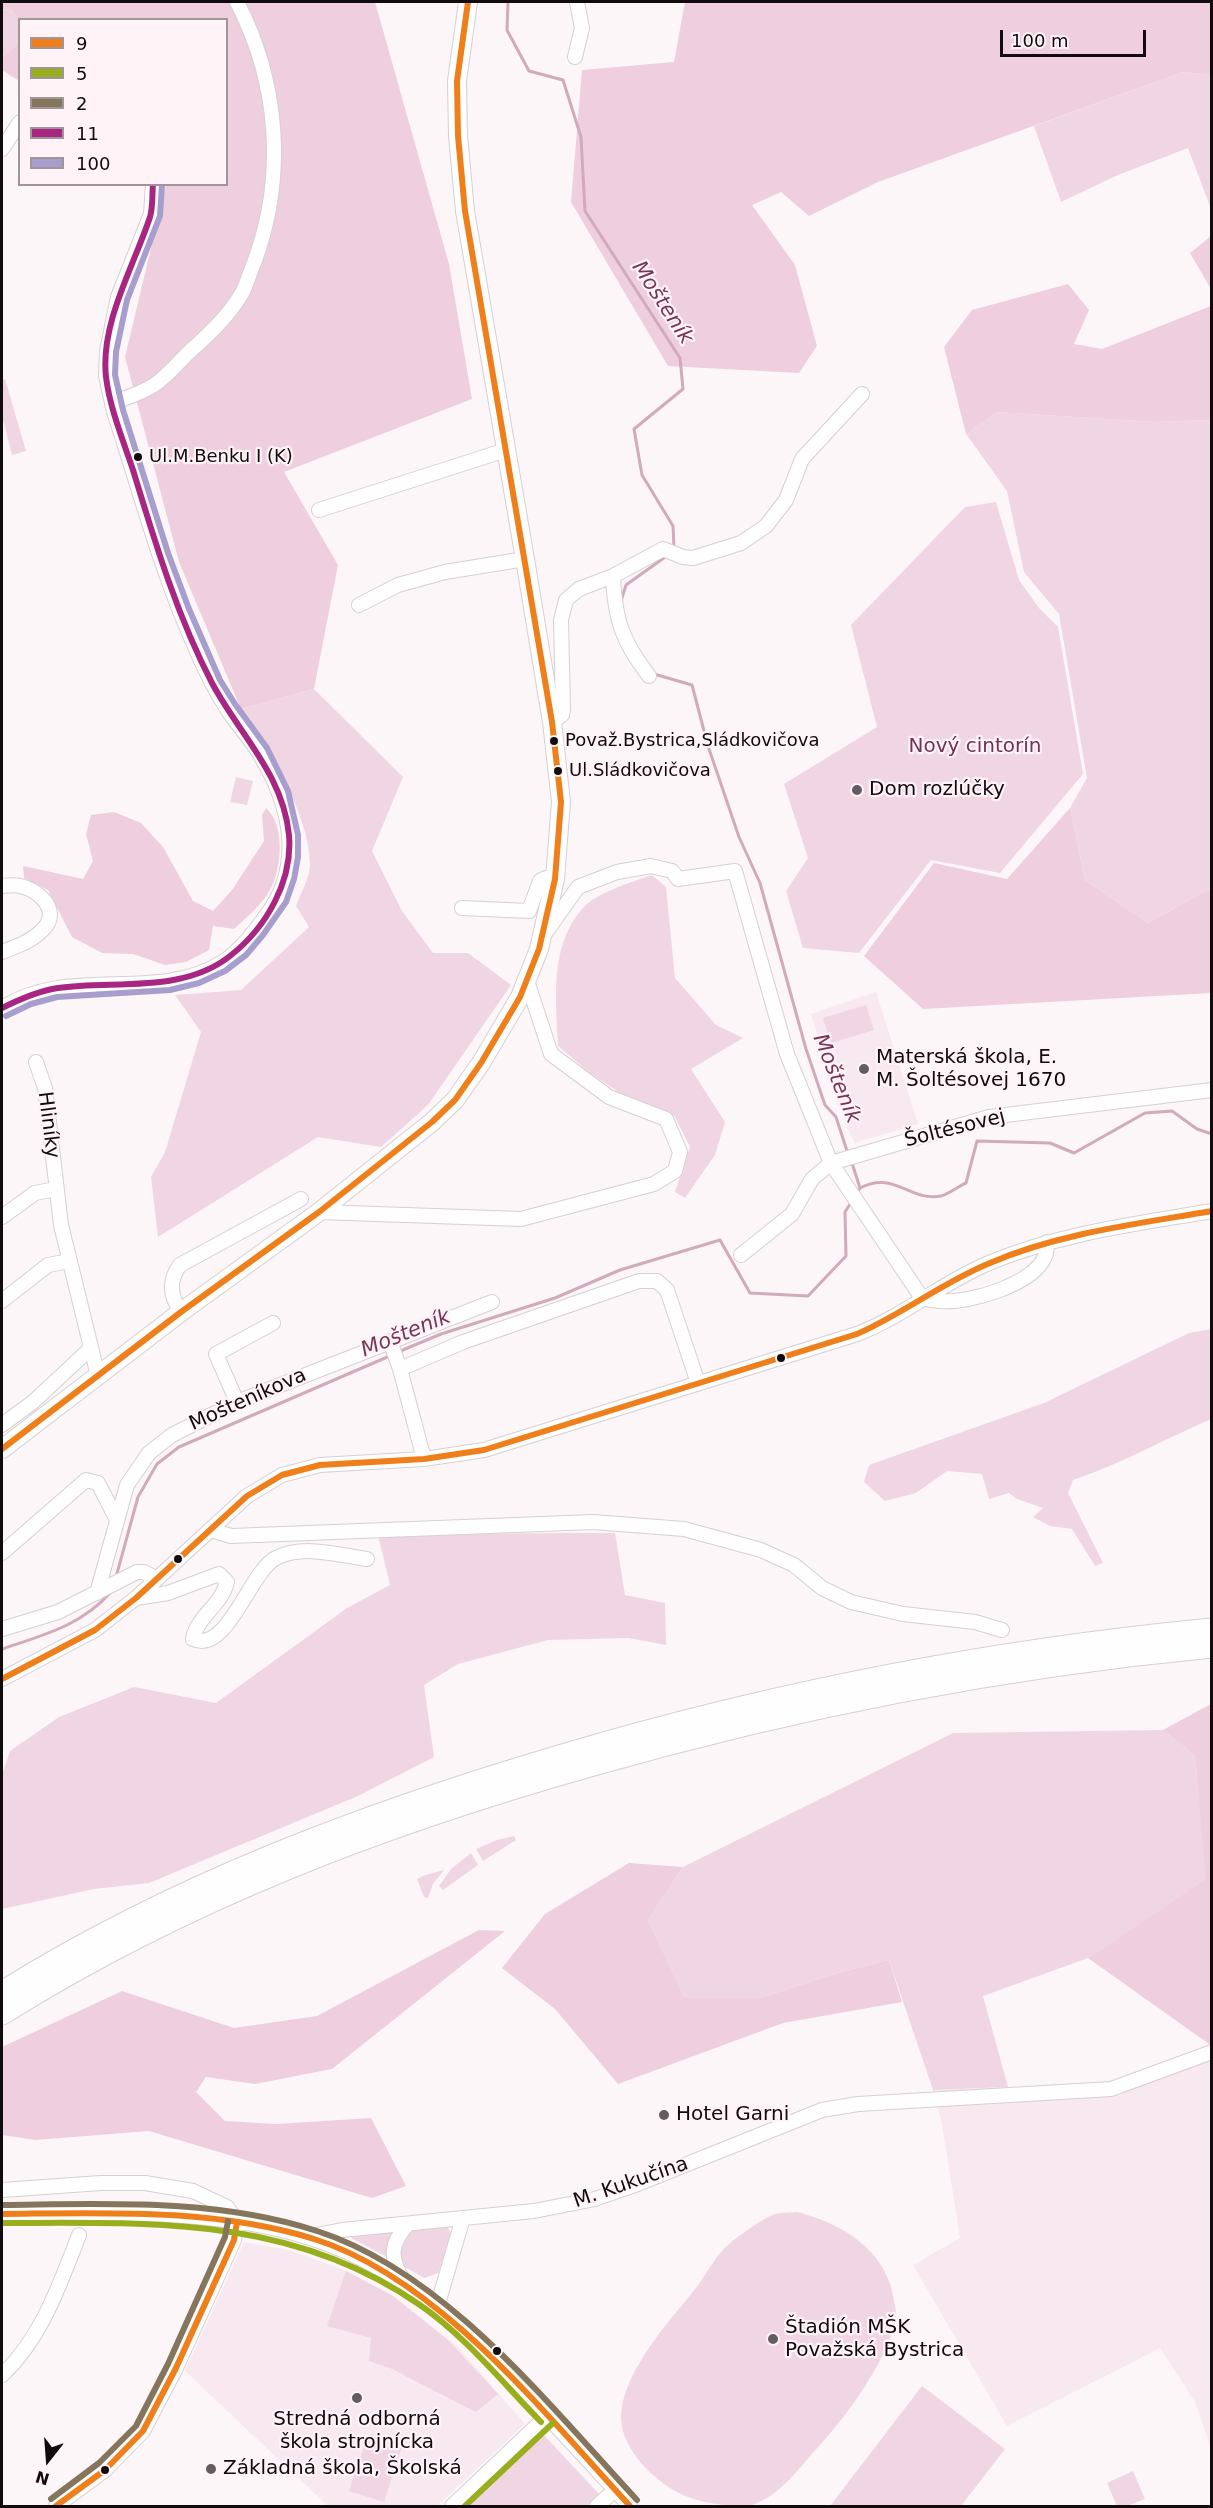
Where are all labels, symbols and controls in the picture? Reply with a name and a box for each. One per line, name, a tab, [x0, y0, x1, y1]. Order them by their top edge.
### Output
legend	[18, 18, 228, 186]
scale bar	[1003, 18, 1148, 56]
text: 100 m	[1011, 30, 1069, 51]
text: 9	[76, 33, 87, 54]
text: 5	[76, 63, 87, 84]
text: 2	[76, 93, 87, 114]
text: 11	[76, 123, 99, 144]
text: 100	[76, 153, 110, 174]
water label: Mošteník	[626, 257, 698, 349]
place label: Ul.M.Benku I (K)	[149, 446, 293, 468]
marker: Ul.M.Benku I (K)	[132, 451, 144, 463]
place label: Považ.Bystrica,Sládkovičova	[565, 730, 819, 752]
marker: Považ.Bystrica,Sládkovičova	[548, 735, 560, 747]
park label: Nový cintorín	[909, 735, 1041, 759]
place label: Ul.Sládkovičova	[569, 760, 711, 782]
marker: Ul.Sládkovičova	[552, 765, 564, 777]
place label: Dom rozlúčky	[869, 778, 1005, 802]
marker: Dom rozlúčky	[850, 783, 864, 797]
water label: Mošteník	[807, 1031, 865, 1127]
place label: Materská škola, E. M. Šoltésovej 1670	[876, 1046, 1066, 1093]
marker: Materská škola, E. M. Šoltésovej 1670	[857, 1062, 871, 1076]
street label: Hliníky	[32, 1090, 64, 1160]
street label: Šoltésovej	[902, 1105, 1008, 1153]
water label: Mošteník	[358, 1305, 454, 1363]
unlabelled marker	[775, 1352, 787, 1364]
street label: Mošteníkova	[186, 1364, 310, 1436]
unlabelled marker	[172, 1553, 184, 1565]
place label: Hotel Garni	[676, 2103, 789, 2127]
marker: Hotel Garni	[657, 2108, 671, 2122]
street label: M. Kukučína	[570, 2152, 692, 2214]
place label: Štadión MŠK Považská Bystrica	[785, 2316, 964, 2363]
marker: Štadión MŠK Považská Bystrica	[766, 2332, 780, 2346]
unlabelled marker	[491, 2345, 503, 2357]
marker: Stredná odborná škola strojnícka	[350, 2391, 364, 2405]
place label: Stredná odborná škola strojnícka	[273, 2408, 441, 2455]
north arrow	[18, 2430, 78, 2490]
place label: Základná škola, Školská	[223, 2457, 462, 2481]
marker: Základná škola, Školská	[204, 2462, 218, 2476]
unlabelled marker	[99, 2464, 111, 2476]
text: N	[33, 2467, 52, 2489]

